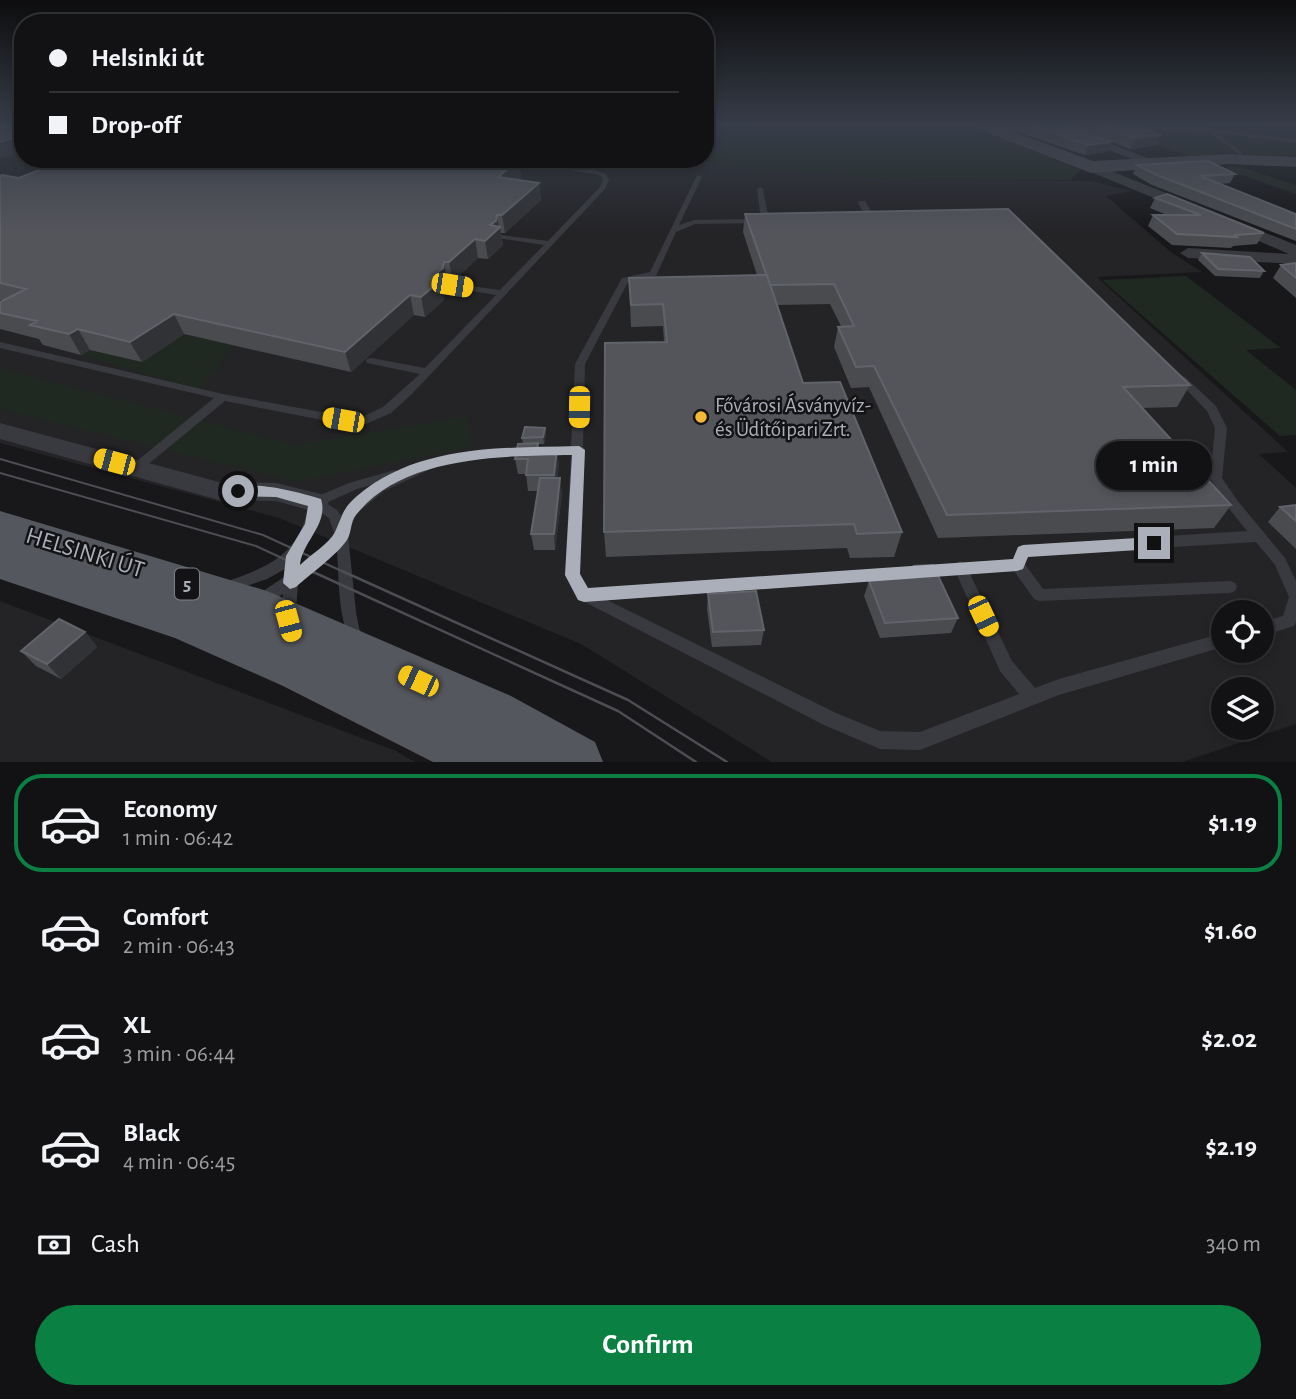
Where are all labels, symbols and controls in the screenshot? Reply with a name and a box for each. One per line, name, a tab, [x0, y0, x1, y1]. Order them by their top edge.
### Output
text: Helsinki út	[91, 45, 204, 71]
text: Drop-off	[91, 112, 180, 138]
car	[430, 271, 475, 299]
car	[569, 386, 590, 428]
place label: Fővárosi Ásványvíz- és Üdítőipari Zrt.	[715, 393, 871, 440]
car	[321, 406, 366, 434]
marker: Fővárosi Ásványvíz- és Üdítőipari Zrt.	[693, 409, 709, 425]
callout: 1 min	[1096, 442, 1212, 490]
car	[91, 446, 138, 478]
text: 1 min	[1130, 454, 1178, 477]
route start	[222, 475, 254, 507]
street label: HELSINKI ÚT	[23, 522, 148, 582]
route end	[1138, 527, 1170, 559]
road number: 5	[175, 568, 199, 600]
car	[965, 593, 1002, 639]
car	[273, 598, 304, 644]
map controls	[1211, 600, 1274, 740]
button: locate	[1211, 600, 1274, 663]
car	[395, 663, 442, 699]
button: layers	[1211, 677, 1274, 740]
icon: car	[39, 792, 102, 855]
text: Economy	[123, 796, 217, 822]
text: $1.19	[1208, 810, 1257, 836]
text: 1 min · 06:42	[123, 827, 233, 850]
icon: car	[39, 900, 102, 963]
text: Comfort	[123, 904, 208, 930]
text: $1.60	[1204, 918, 1257, 944]
text: 2 min · 06:43	[123, 935, 235, 958]
icon: car	[39, 1008, 102, 1071]
text: XL	[123, 1012, 150, 1038]
text: $2.02	[1201, 1026, 1257, 1052]
text: 3 min · 06:44	[123, 1043, 235, 1066]
icon: car	[39, 1116, 102, 1179]
text: Black	[123, 1120, 180, 1146]
text: $2.19	[1205, 1134, 1257, 1160]
text: 4 min · 06:45	[123, 1151, 235, 1174]
icon: cash	[35, 1226, 73, 1264]
text: Cash	[91, 1231, 140, 1257]
text: 340 m	[1206, 1233, 1261, 1256]
button: Confirm	[35, 1305, 1261, 1385]

